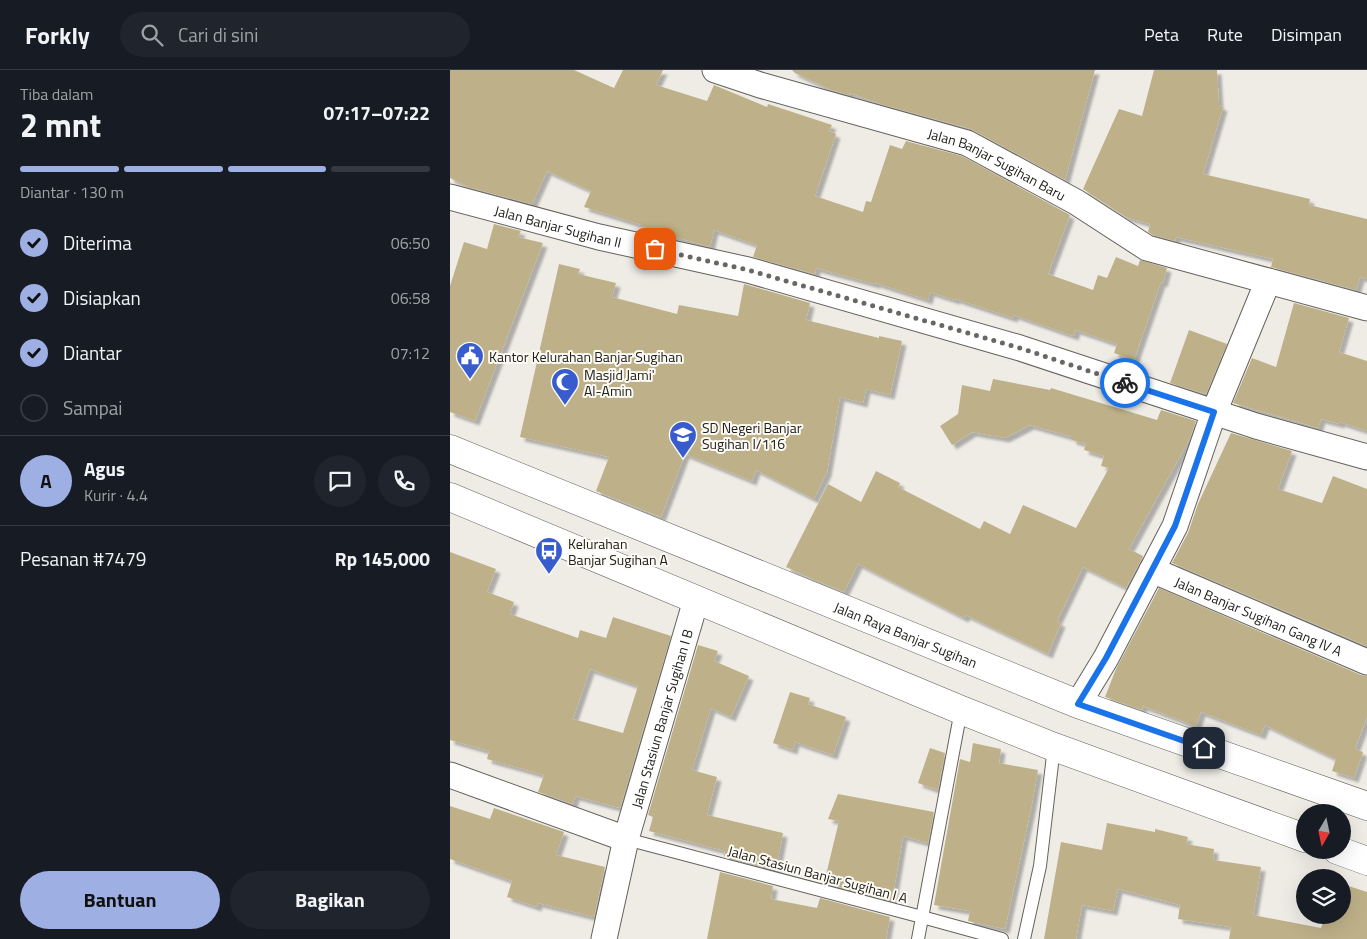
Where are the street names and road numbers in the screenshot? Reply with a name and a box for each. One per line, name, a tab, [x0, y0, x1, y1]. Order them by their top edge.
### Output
street label: Jalan Banjar Sugihan Baru	[925, 122, 1070, 205]
street label: Jalan Banjar Sugihan II	[492, 199, 624, 252]
street label: Jalan Banjar Sugihan Gang IV A	[1172, 571, 1346, 661]
street label: Jalan Raya Banjar Sugihan	[831, 596, 981, 673]
street label: Jalan Stasiun Banjar Sugihan I B	[625, 626, 698, 811]
street label: Jalan Stasiun Banjar Sugihan I A	[726, 840, 911, 908]

